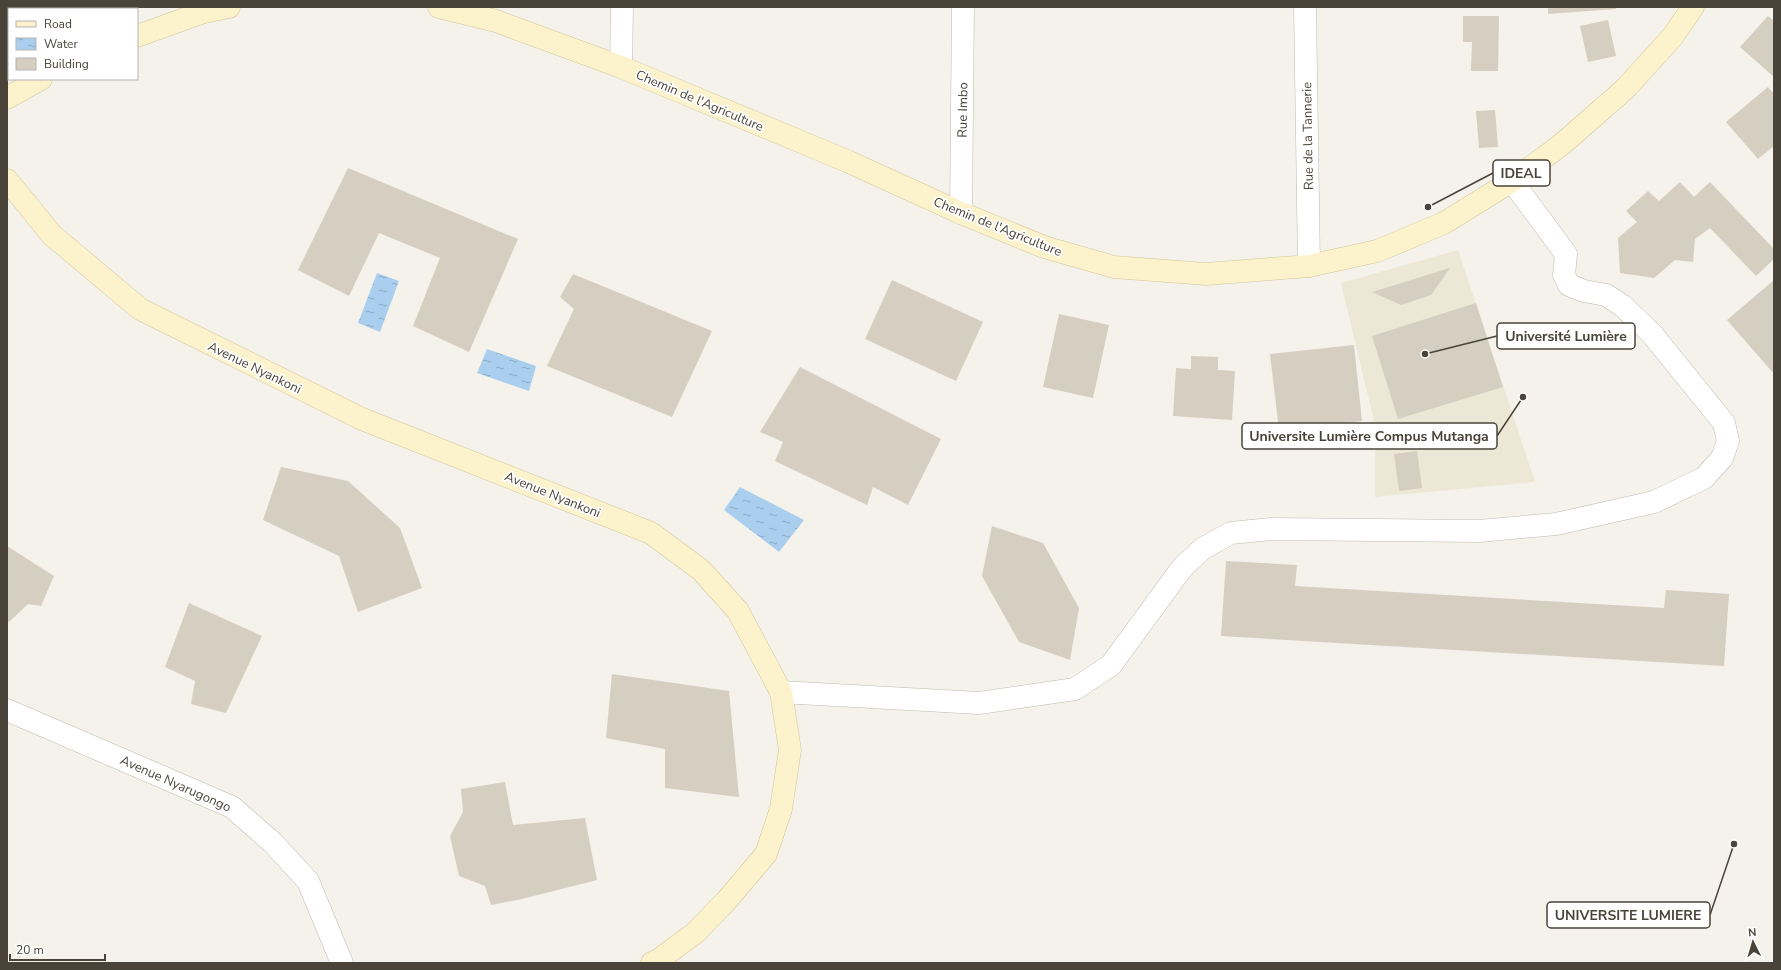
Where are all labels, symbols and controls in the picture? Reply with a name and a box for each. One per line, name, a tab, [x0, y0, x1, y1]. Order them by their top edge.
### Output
legend	[8, 8, 138, 80]
text: Road	[44, 16, 72, 32]
text: Water	[44, 36, 78, 52]
text: Building	[44, 56, 89, 72]
street label: Chemin de l'Agriculture	[633, 66, 766, 136]
street label: Rue Imbo	[954, 82, 972, 138]
street label: Rue de la Tannerie	[1298, 82, 1318, 190]
callout: IDEAL	[1493, 160, 1550, 186]
text: IDEAL	[1500, 164, 1542, 183]
street label: Chemin de l'Agriculture	[931, 193, 1065, 261]
callout: Université Lumière	[1497, 323, 1635, 349]
text: Université Lumière	[1505, 327, 1627, 346]
street label: Avenue Nyankoni	[205, 337, 304, 398]
callout: Universite Lumière Compus Mutanga	[1242, 423, 1497, 449]
text: Universite Lumière Compus Mutanga	[1249, 427, 1489, 446]
street label: Avenue Nyankoni	[502, 467, 603, 522]
street label: Avenue Nyarugongo	[117, 751, 234, 816]
callout: UNIVERSITE LUMIERE	[1547, 902, 1710, 928]
text: UNIVERSITE LUMIERE	[1555, 906, 1701, 925]
north arrow	[1733, 922, 1773, 962]
text: N	[1747, 925, 1757, 940]
scale bar	[10, 936, 105, 962]
text: 20 m	[16, 942, 44, 958]

